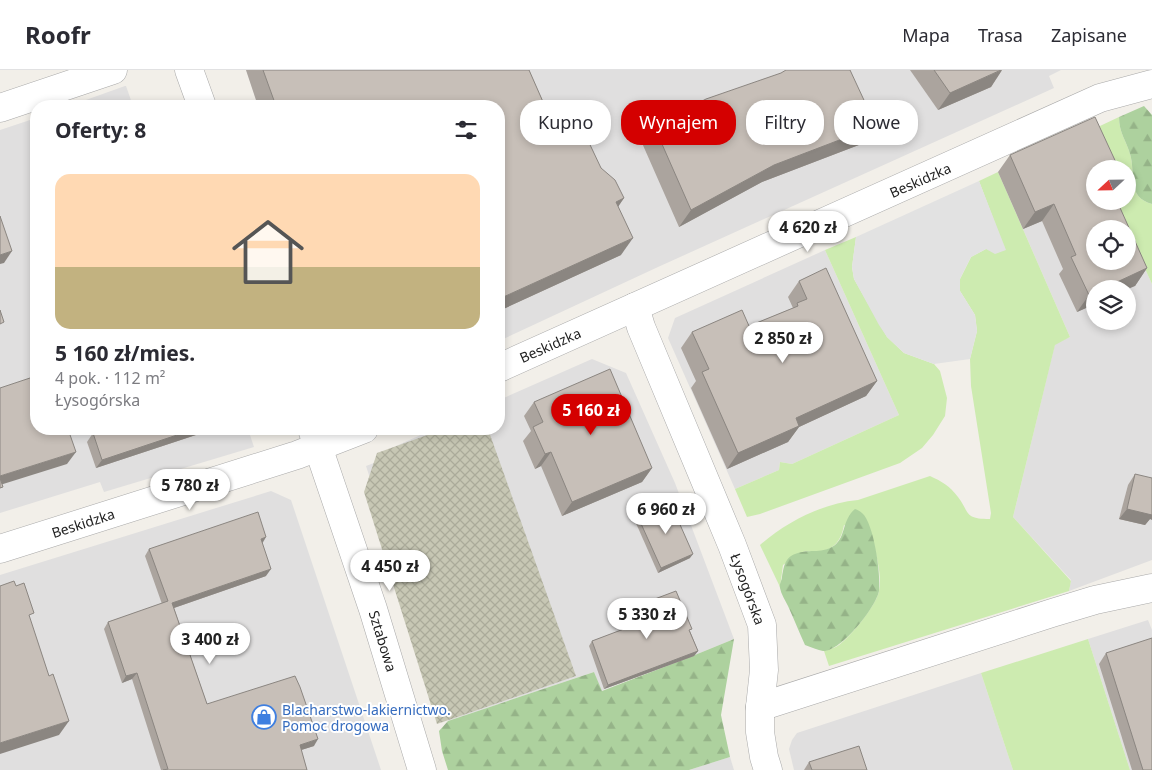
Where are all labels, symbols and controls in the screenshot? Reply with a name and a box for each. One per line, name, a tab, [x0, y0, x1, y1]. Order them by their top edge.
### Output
text: Roofr	[25, 18, 91, 51]
text: Mapa	[902, 23, 950, 47]
text: Trasa	[978, 23, 1023, 47]
text: Zapisane	[1051, 23, 1127, 47]
chip: Kupno	[520, 100, 611, 145]
chip: Wynajem	[621, 100, 736, 145]
chip: Filtry	[746, 100, 824, 145]
chip: Nowe	[834, 100, 918, 145]
text: Oferty: 8	[55, 116, 146, 144]
icon: filters	[452, 116, 480, 144]
street label: Beskidzka	[886, 158, 954, 202]
north arrow	[1086, 160, 1136, 210]
map controls	[1086, 160, 1136, 330]
icon: home	[223, 207, 313, 297]
pin: 4 620 zł	[756, 210, 860, 253]
text: 4 620 zł	[779, 216, 837, 238]
button: locate	[1086, 220, 1136, 270]
button: layers	[1086, 280, 1136, 330]
pin: 2 850 zł	[731, 322, 835, 364]
street label: Beskidzka	[516, 323, 584, 367]
text: 2 850 zł	[754, 327, 812, 349]
text: 5 160 zł/mies.	[55, 339, 195, 367]
text: 4 pok. · 112 m²	[55, 367, 165, 389]
text: Łysogórska	[55, 389, 140, 411]
pin: 5 160 zł	[539, 394, 643, 436]
text: 5 160 zł	[562, 399, 620, 421]
pin: 5 780 zł	[138, 468, 242, 511]
text: 5 780 zł	[161, 474, 219, 496]
pin: 6 960 zł	[614, 492, 718, 535]
text: 6 960 zł	[637, 498, 695, 520]
street label: Beskidzka	[49, 504, 117, 542]
pin: 4 450 zł	[338, 550, 442, 592]
street label: Łysogórska	[726, 551, 770, 627]
text: 4 450 zł	[361, 555, 419, 577]
pin: 5 330 zł	[595, 598, 699, 640]
text: 5 330 zł	[618, 603, 676, 625]
street label: Sztabowa	[365, 608, 401, 674]
pin: 3 400 zł	[158, 622, 262, 665]
text: 3 400 zł	[181, 628, 239, 650]
place label: Blacharstwo-lakiernictwo. Pomoc drogowa	[282, 700, 451, 735]
shop icon: Blacharstwo-lakiernictwo. Pomoc drogowa	[251, 704, 277, 730]

